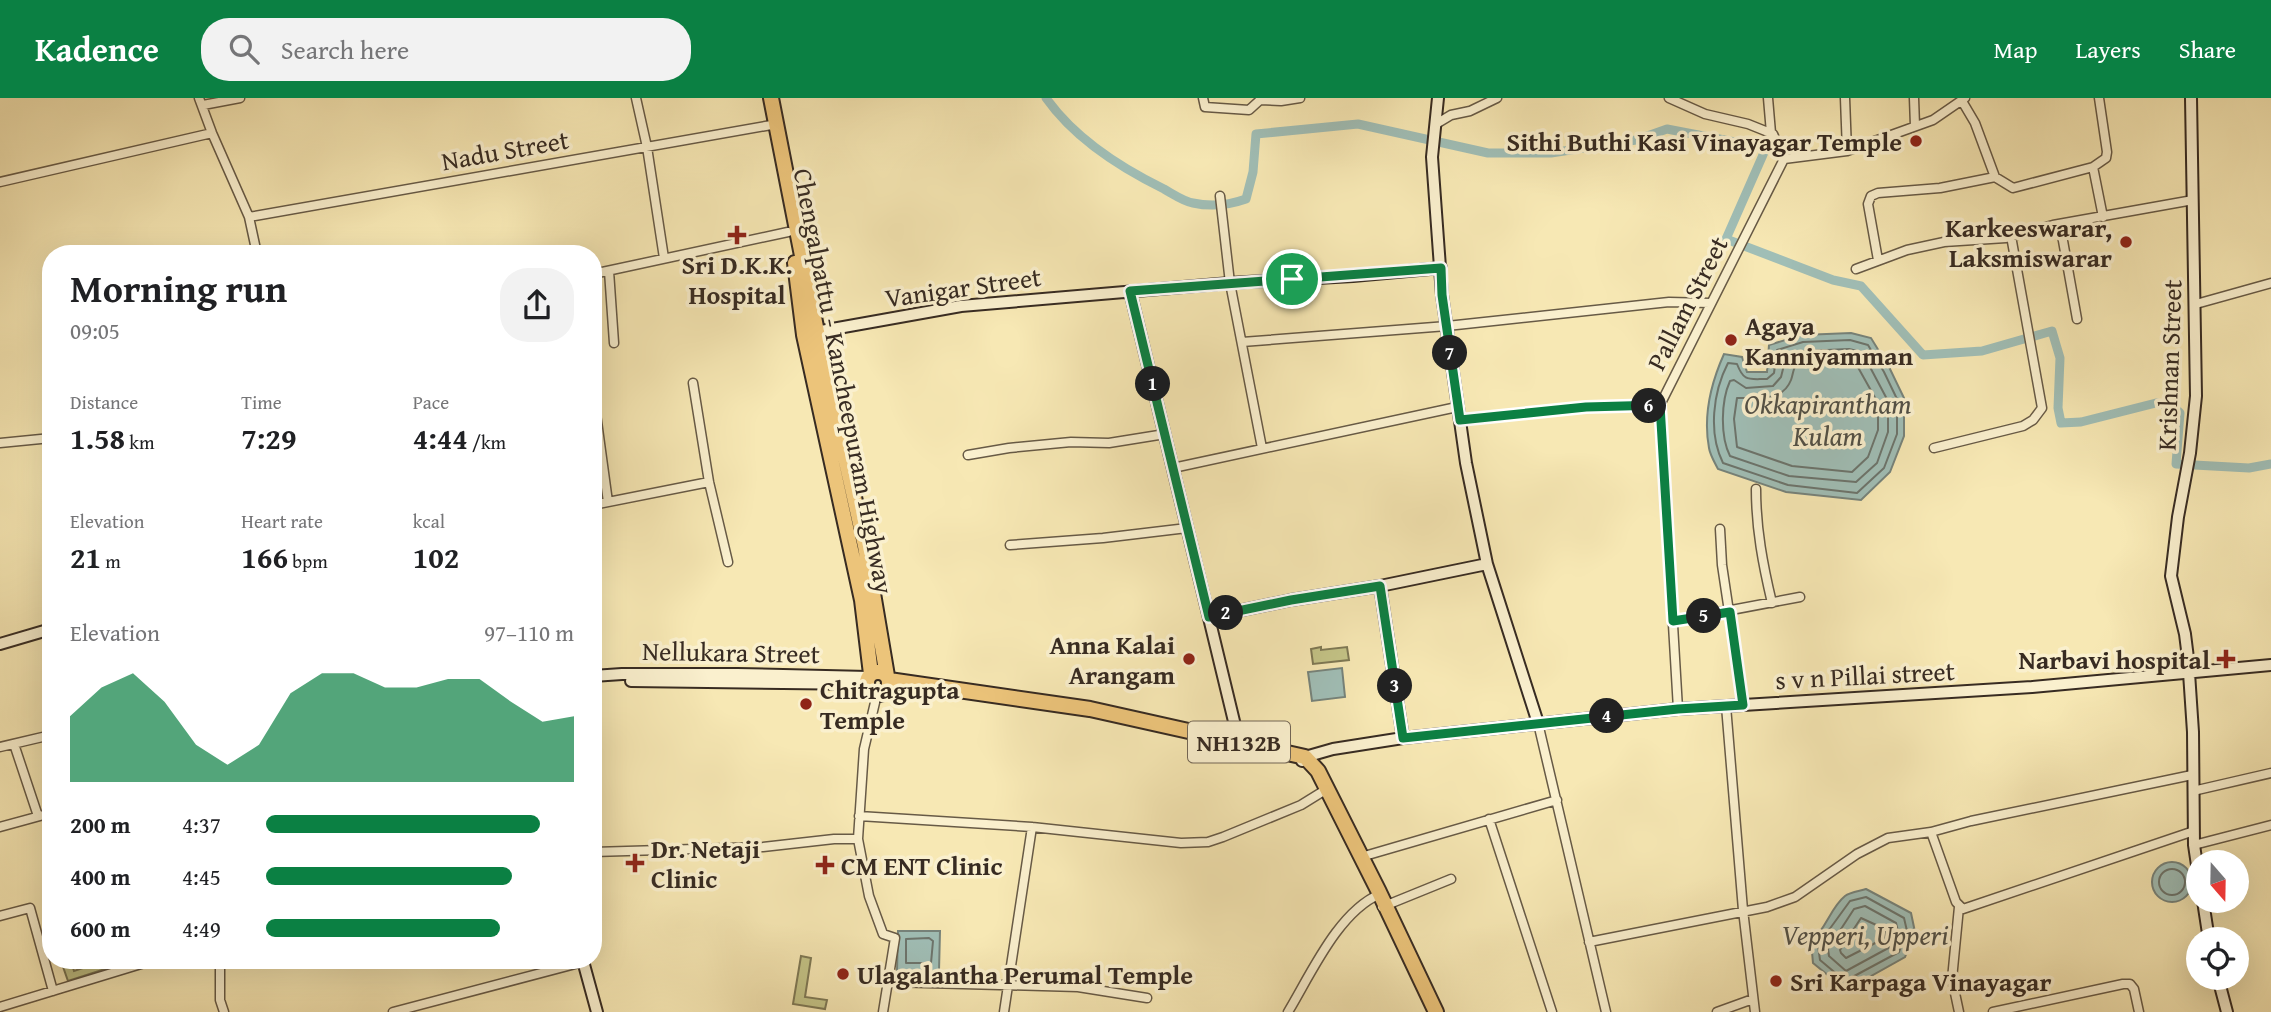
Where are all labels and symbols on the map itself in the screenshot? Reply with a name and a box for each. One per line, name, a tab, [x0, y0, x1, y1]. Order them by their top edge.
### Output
street label: Nadu Street	[438, 120, 572, 180]
place label: Sithi Buthi Kasi Vinayagar Temple	[1506, 122, 1902, 161]
marker: Sithi Buthi Kasi Vinayagar Temple	[1908, 133, 1924, 149]
street label: Chengalpattu - Kancheepuram Highway	[784, 165, 904, 597]
place label: Karkeeswarar, Laksmiswarar	[1945, 208, 2112, 277]
marker: Sri D.K.K. Hospital	[727, 225, 747, 245]
street label: Pallam Street	[1637, 229, 1737, 377]
marker: Karkeeswarar, Laksmiswarar	[2118, 234, 2134, 250]
place label: Sri D.K.K. Hospital	[681, 245, 793, 314]
pin	[1262, 249, 1322, 309]
street label: Vanigar Street	[882, 257, 1044, 317]
street label: Krishnan Street	[2147, 279, 2191, 451]
place label: Agaya Kanniyamman	[1745, 306, 1914, 375]
marker: Agaya Kanniyamman	[1723, 332, 1739, 348]
pin: 7	[1432, 336, 1468, 370]
pin: 1	[1136, 366, 1170, 402]
water label: Okkapirantham Kulam	[1744, 383, 1912, 456]
pin: 6	[1632, 388, 1666, 424]
pin: 2	[1208, 596, 1244, 630]
pin: 5	[1686, 598, 1722, 634]
place label: Anna Kalai Arangam	[1049, 625, 1176, 694]
street label: Nellukara Street	[642, 631, 820, 673]
place label: Narbavi hospital	[2019, 640, 2210, 679]
marker: Narbavi hospital	[2216, 649, 2236, 669]
marker: Anna Kalai Arangam	[1181, 651, 1197, 667]
street label: s v n Pillai street	[1774, 651, 1956, 699]
pin: 3	[1378, 668, 1412, 704]
place label: Chitragupta Temple	[820, 670, 960, 739]
marker: Chitragupta Temple	[798, 696, 814, 712]
pin: 4	[1590, 698, 1624, 734]
road number: NH132B	[1188, 722, 1290, 762]
place label: Dr. Netaji Clinic	[651, 829, 760, 898]
place label: CM ENT Clinic	[841, 846, 1002, 885]
north arrow	[2186, 850, 2249, 914]
marker: Dr. Netaji Clinic	[625, 853, 645, 873]
marker: CM ENT Clinic	[815, 855, 835, 875]
water label: Vepperi, Upperi	[1782, 914, 1948, 955]
place label: Ulagalantha Perumal Temple	[857, 955, 1193, 994]
place label: Sri Karpaga Vinayagar	[1790, 962, 2051, 1001]
marker: Ulagalantha Perumal Temple	[835, 966, 851, 982]
marker: Sri Karpaga Vinayagar	[1768, 973, 1784, 989]

